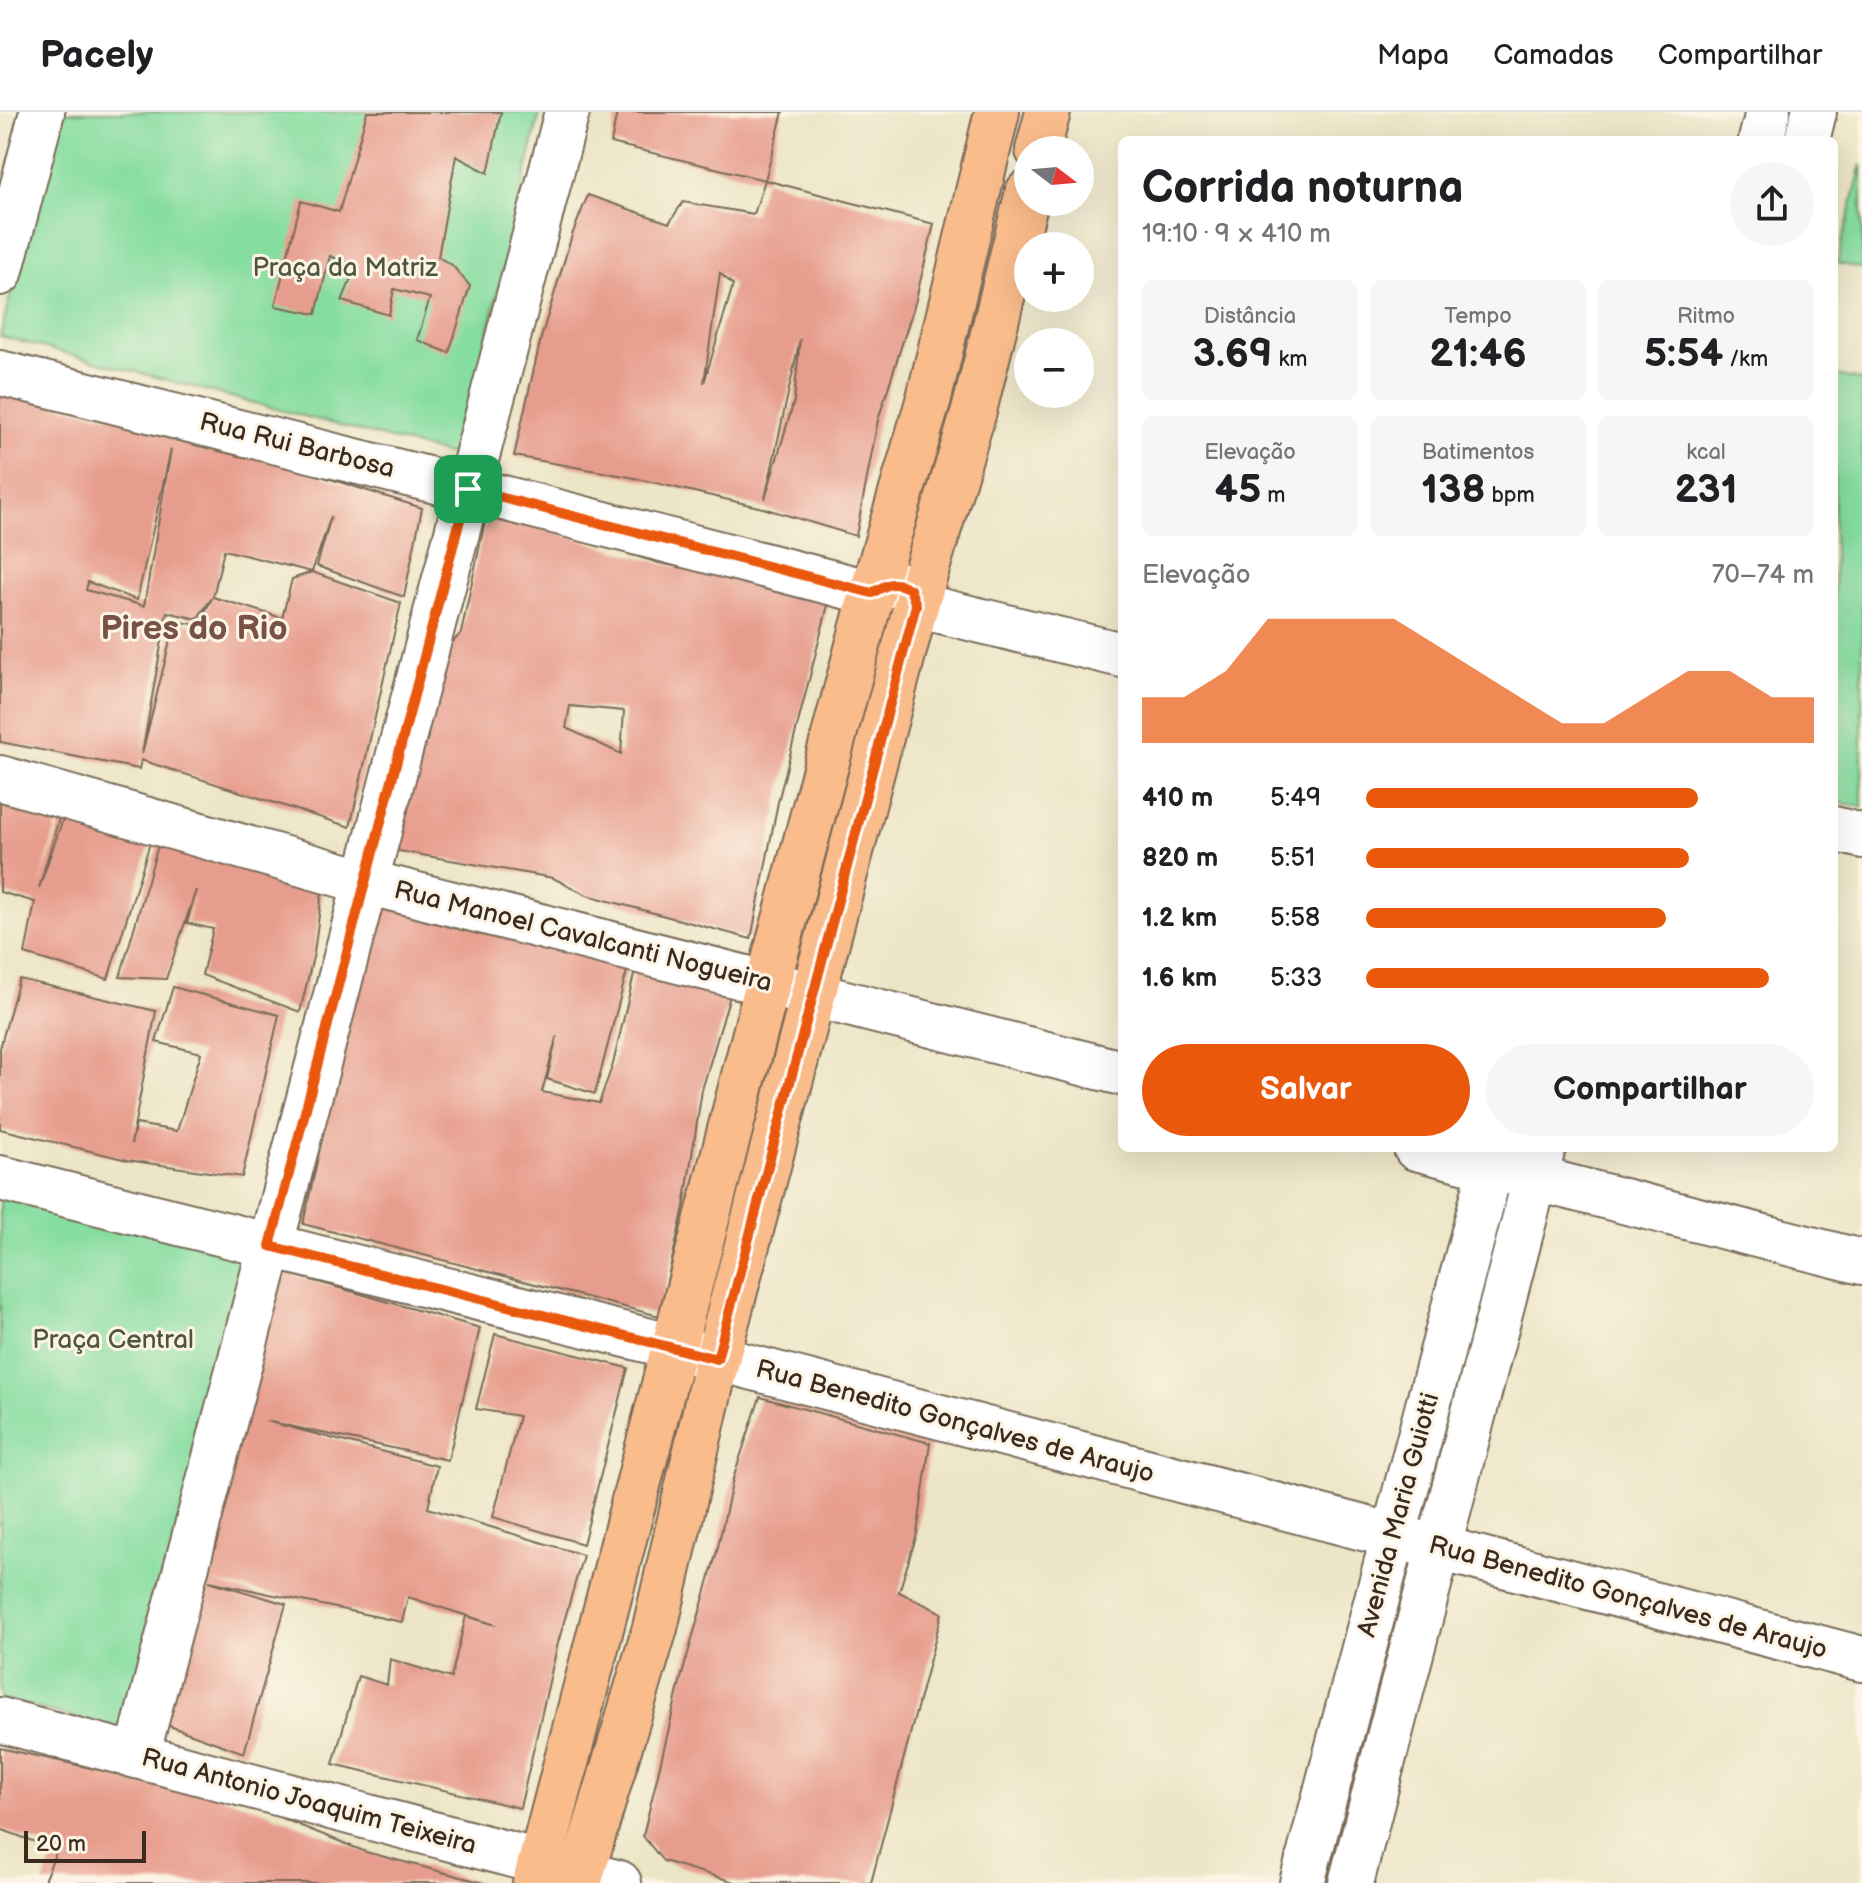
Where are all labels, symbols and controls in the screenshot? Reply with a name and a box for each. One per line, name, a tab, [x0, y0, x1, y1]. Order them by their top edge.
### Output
text: Pacely	[40, 33, 153, 78]
text: Mapa	[1377, 39, 1449, 72]
text: Camadas	[1493, 39, 1614, 72]
text: Compartilhar	[1658, 39, 1822, 72]
north arrow	[1014, 136, 1094, 216]
map controls	[1014, 136, 1094, 408]
text: Corrida noturna	[1142, 162, 1463, 215]
button: share	[1730, 162, 1814, 246]
text: 19:10 · 9 × 410 m	[1142, 219, 1331, 250]
button: +	[1014, 232, 1094, 312]
park label: Praça da Matriz	[252, 253, 438, 284]
text: Distância	[1204, 303, 1296, 330]
text: Tempo	[1444, 303, 1512, 330]
text: Ritmo	[1677, 303, 1735, 330]
button: −	[1014, 328, 1094, 408]
text: 3.69	[1193, 330, 1272, 378]
text: 21:46	[1429, 330, 1527, 378]
text: 5:54	[1644, 330, 1723, 378]
text: km	[1272, 346, 1307, 373]
text: /km	[1723, 346, 1768, 373]
street label: Rua Rui Barbosa	[196, 407, 398, 485]
text: Elevação	[1204, 439, 1296, 466]
text: Batimentos	[1422, 439, 1534, 466]
text: kcal	[1686, 439, 1726, 466]
pin	[434, 455, 502, 523]
text: 45	[1215, 466, 1261, 514]
text: 138	[1421, 466, 1485, 514]
text: 231	[1674, 466, 1738, 514]
icon: arrive	[446, 467, 490, 511]
text: m	[1261, 482, 1285, 509]
text: bpm	[1485, 482, 1535, 509]
text: Elevação	[1142, 560, 1250, 591]
text: 70–74 m	[1712, 560, 1814, 591]
district label: Pires do Rio	[100, 608, 288, 649]
text: 410 m	[1142, 783, 1213, 814]
text: 5:49	[1270, 783, 1321, 814]
text: 820 m	[1142, 843, 1218, 874]
text: 5:51	[1270, 843, 1315, 874]
street label: Rua Manoel Cavalcanti Nogueira	[391, 875, 775, 999]
text: 1.2 km	[1142, 903, 1217, 934]
text: 5:58	[1270, 903, 1320, 934]
text: 1.6 km	[1142, 963, 1217, 994]
text: 5:33	[1270, 963, 1322, 994]
button: Salvar	[1142, 1044, 1470, 1136]
button: Compartilhar	[1486, 1044, 1814, 1136]
park label: Praça Central	[32, 1325, 194, 1356]
street label: Rua Benedito Gonçalves de Araujo	[752, 1354, 1158, 1490]
street label: Avenida Maria Guiotti	[1352, 1390, 1446, 1640]
street label: Rua Benedito Gonçalves de Araujo	[1425, 1530, 1831, 1666]
street label: Rua Antonio Joaquim Teixeira	[138, 1742, 480, 1862]
scale bar	[24, 1827, 146, 1863]
text: 20 m	[36, 1831, 86, 1858]

